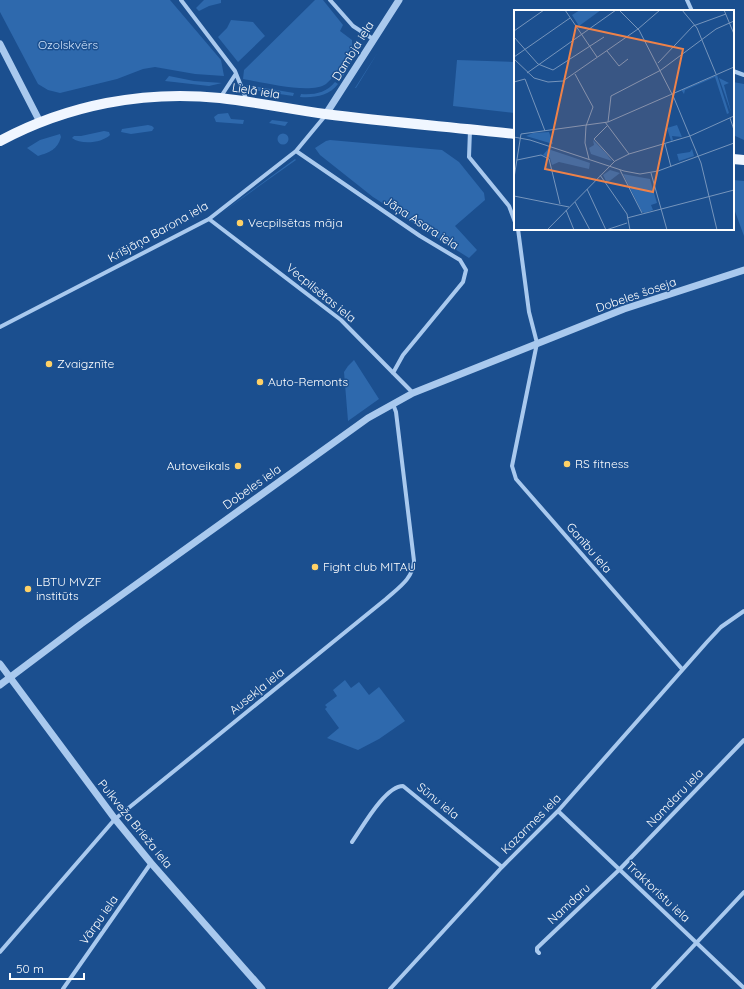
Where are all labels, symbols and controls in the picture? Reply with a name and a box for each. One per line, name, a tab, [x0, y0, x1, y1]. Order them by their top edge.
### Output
inset map	[514, 10, 734, 230]
street label: Dambja iela	[328, 18, 377, 83]
park label: Ozolskvērs	[38, 37, 98, 52]
street label: Lielā iela	[231, 79, 281, 102]
street label: Jāņa Asara iela	[381, 193, 462, 253]
street label: Krišjāņa Barona iela	[105, 198, 211, 265]
place label: Vecpilsētas māja	[248, 215, 343, 230]
marker: Vecpilsētas māja	[235, 218, 245, 228]
street label: Vecpilsētas iela	[283, 260, 359, 325]
street label: Dobeles šoseja	[594, 274, 678, 315]
place label: Zvaigznīte	[57, 356, 115, 371]
marker: Zvaigznīte	[44, 359, 54, 369]
place label: Auto-Remonts	[268, 374, 349, 389]
marker: Auto-Remonts	[255, 377, 265, 387]
place label: RS fitness	[575, 456, 629, 471]
place label: Autoveikals	[167, 458, 230, 473]
marker: RS fitness	[562, 459, 572, 469]
street label: Dobeles iela	[220, 461, 284, 512]
marker: Autoveikals	[233, 461, 243, 471]
street label: Ganību iela	[563, 519, 615, 576]
place label: Fight club MITAU	[323, 559, 416, 574]
marker: Fight club MITAU	[310, 562, 320, 572]
place label: LBTU MVZF institūts	[36, 574, 102, 603]
marker: LBTU MVZF institūts	[23, 584, 33, 594]
street label: Ausekļa iela	[226, 664, 287, 717]
street label: Namdaru iela	[643, 765, 706, 830]
street label: Pulkveža Brieža iela	[95, 776, 176, 871]
street label: Sūnu iela	[414, 779, 462, 822]
street label: Kazarmes iela	[497, 790, 564, 857]
street label: Traktoristu iela	[623, 858, 694, 925]
street label: Namdaru	[544, 880, 593, 927]
street label: Vārpu iela	[76, 892, 121, 947]
scale bar	[10, 955, 84, 981]
text: 50 m	[16, 961, 44, 976]

